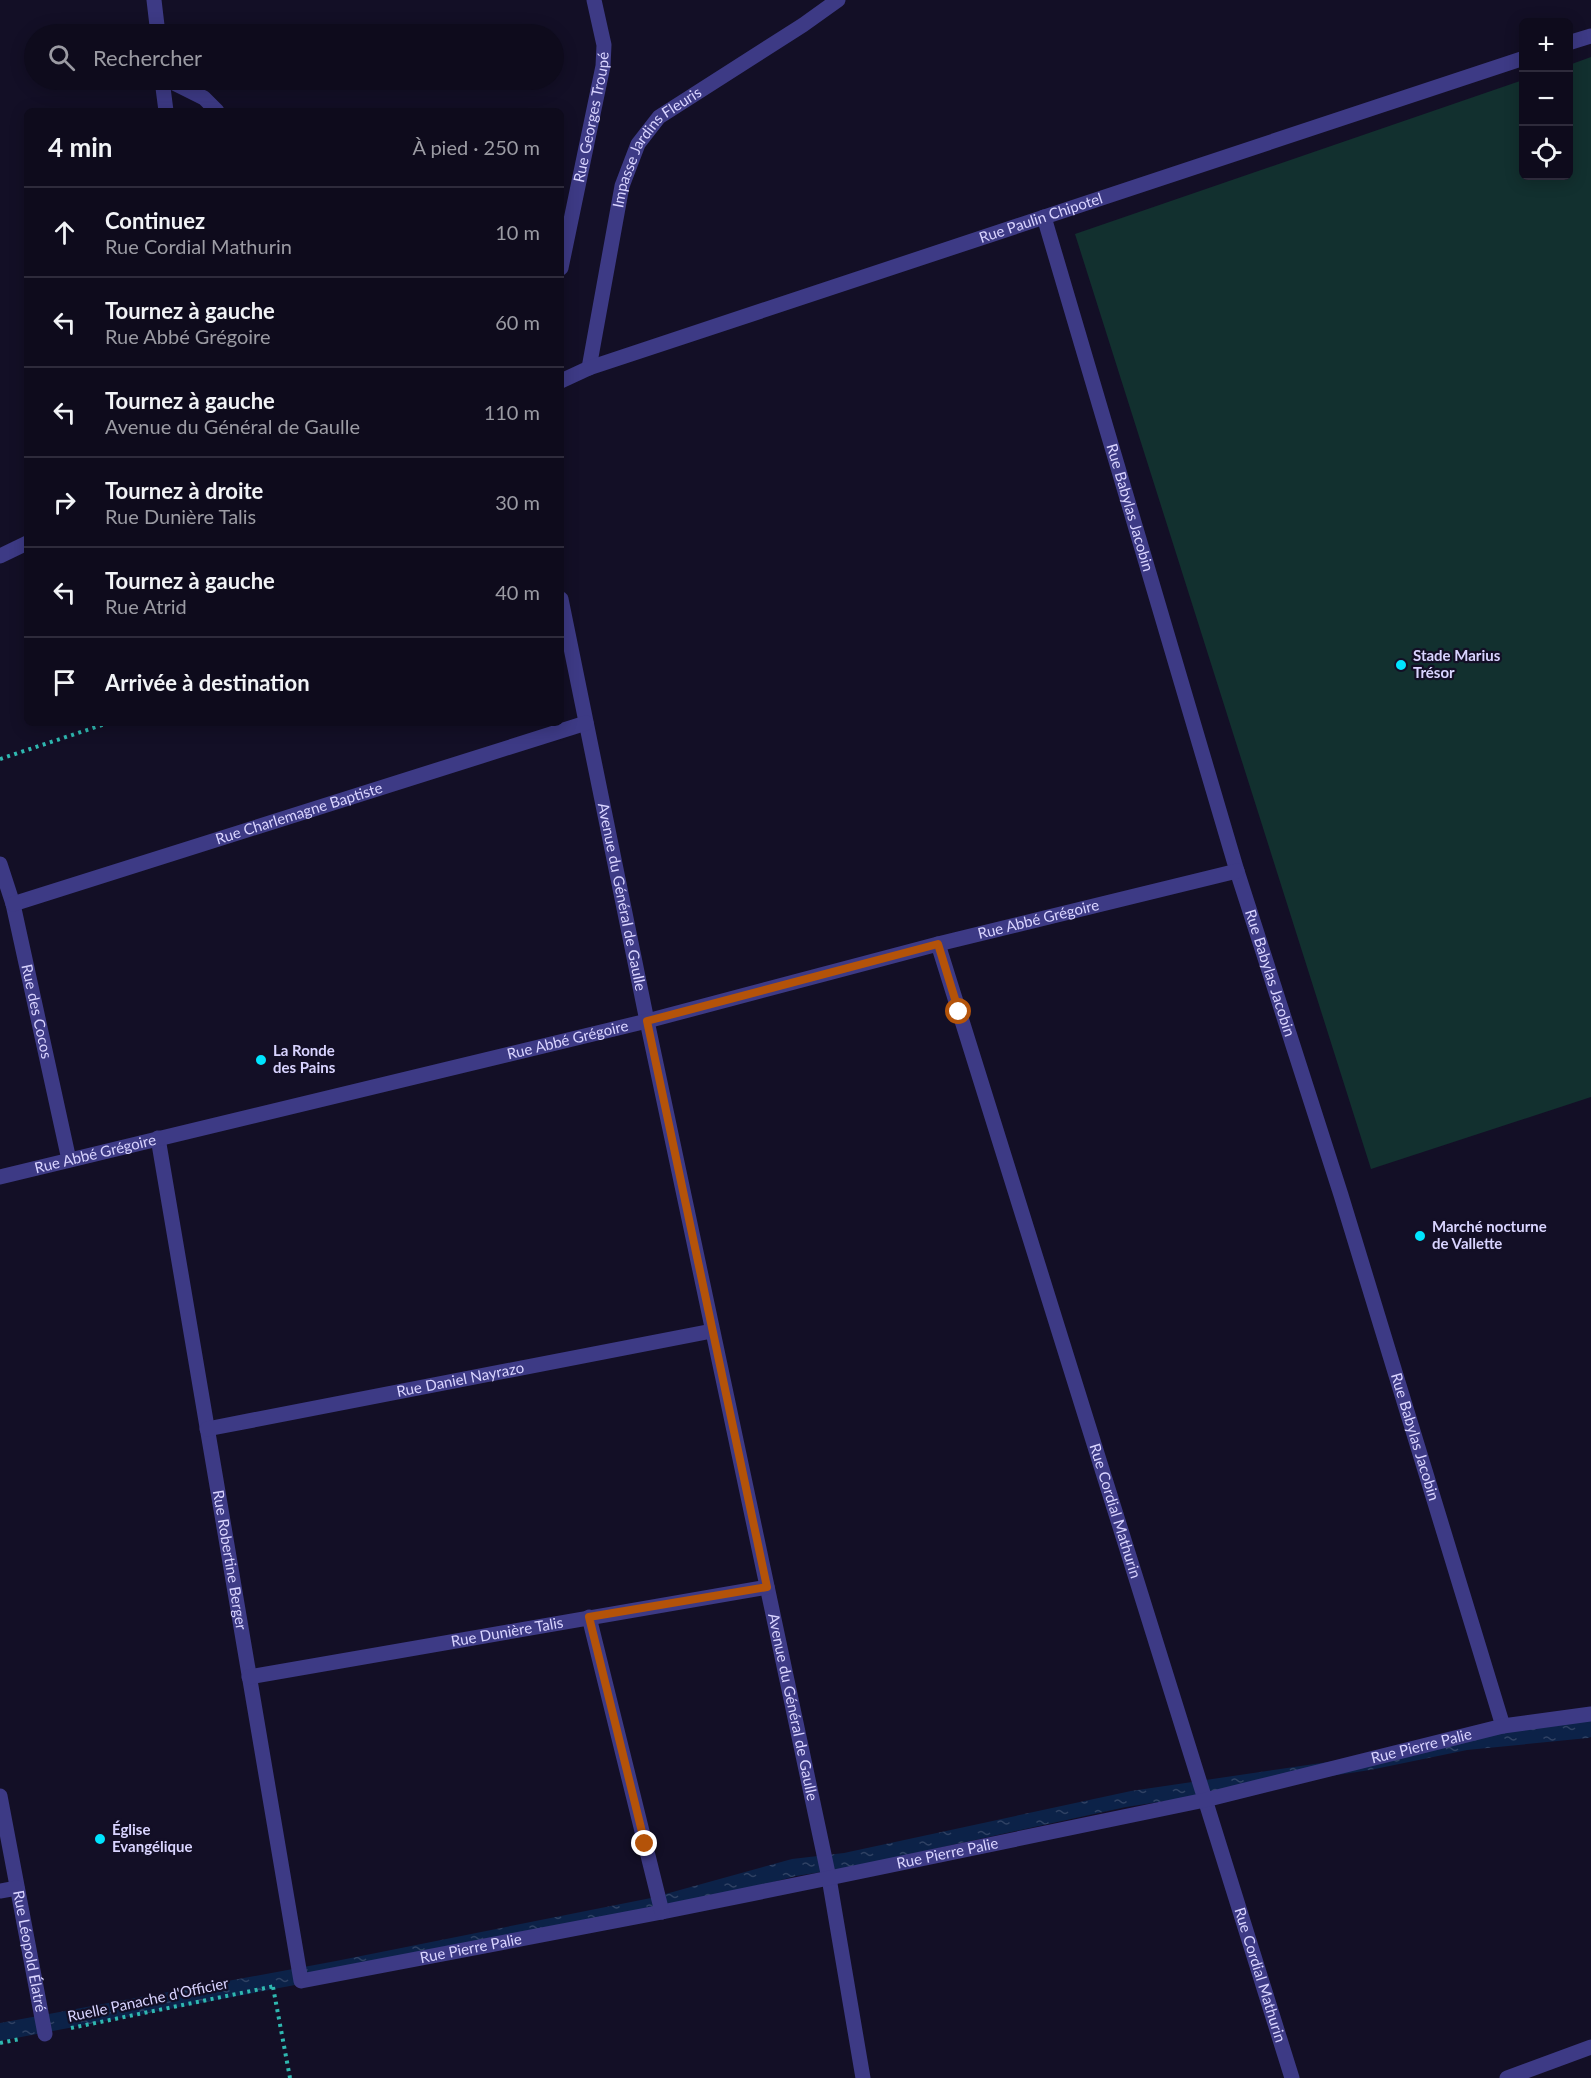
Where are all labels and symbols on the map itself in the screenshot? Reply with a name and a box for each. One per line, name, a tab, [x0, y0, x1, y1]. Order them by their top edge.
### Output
street label: Rue Georges Troupé	[569, 51, 612, 184]
street label: Impasse Jardins Fleuris	[608, 82, 704, 209]
street label: Rue Paulin Chipotel	[977, 188, 1105, 246]
street label: Rue Babylas Jacobin	[1103, 441, 1158, 573]
place label: Stade Marius Trésor	[1413, 646, 1501, 681]
marker: Stade Marius Trésor	[1394, 658, 1408, 672]
street label: Rue Charlemagne Baptiste	[213, 778, 385, 847]
street label: Avenue du Général de Gaulle	[595, 801, 651, 992]
street label: Rue Abbé Grégoire	[976, 895, 1101, 942]
street label: Rue Babylas Jacobin	[1242, 907, 1300, 1039]
street label: Rue des Cocos	[18, 962, 57, 1060]
route start	[945, 998, 971, 1024]
street label: Rue Abbé Grégoire	[505, 1016, 630, 1062]
place label: La Ronde des Pains	[273, 1041, 336, 1076]
marker: La Ronde des Pains	[254, 1053, 268, 1067]
street label: Rue Abbé Grégoire	[33, 1130, 158, 1176]
place label: Marché nocturne de Vallette	[1432, 1217, 1547, 1252]
marker: Marché nocturne de Vallette	[1413, 1229, 1427, 1243]
street label: Rue Daniel Nayrazo	[395, 1358, 525, 1400]
street label: Rue Babylas Jacobin	[1388, 1370, 1444, 1503]
street label: Rue Cordial Mathurin	[1086, 1441, 1145, 1580]
street label: Rue Robertine Berger	[210, 1488, 251, 1632]
street label: Avenue du Général de Gaulle	[765, 1611, 822, 1802]
street label: Rue Dunière Talis	[449, 1613, 564, 1650]
street label: Rue Pierre Palie	[1369, 1724, 1474, 1766]
place label: Église Evangélique	[112, 1820, 192, 1855]
route end	[631, 1830, 657, 1856]
marker: Église Evangélique	[93, 1832, 107, 1846]
street label: Rue Pierre Palie	[895, 1833, 1000, 1872]
street label: Rue Léopold Élatré	[10, 1889, 51, 2014]
street label: Rue Cordial Mathurin	[1231, 1905, 1290, 2044]
street label: Rue Pierre Palie	[418, 1929, 523, 1966]
street label: Ruelle Panache d'Officier	[66, 1973, 231, 2025]

